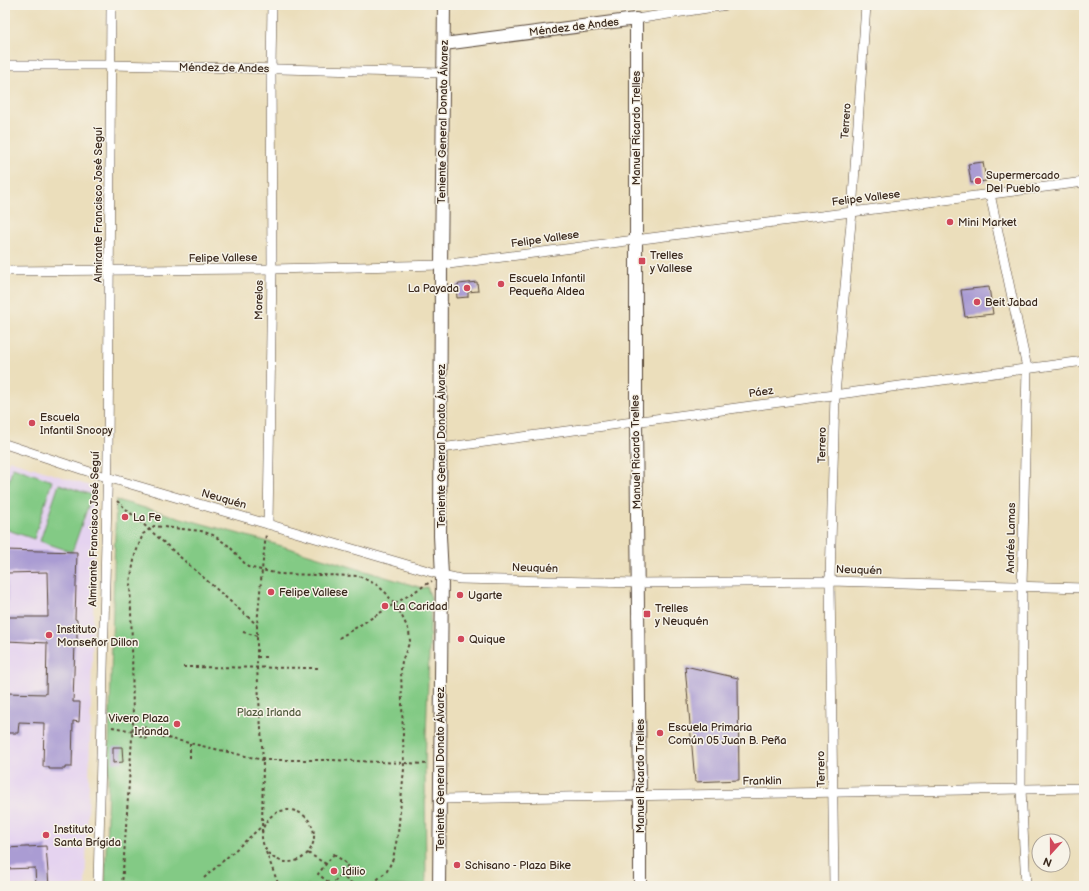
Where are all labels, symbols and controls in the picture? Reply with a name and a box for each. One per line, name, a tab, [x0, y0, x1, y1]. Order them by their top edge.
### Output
street label: Méndez de Andes	[528, 15, 620, 39]
street label: Teniente General Donato Álvarez	[434, 39, 451, 204]
street label: Méndez de Andes	[179, 61, 270, 75]
street label: Manuel Ricardo Trelles	[630, 70, 643, 185]
street label: Terrero	[838, 102, 854, 140]
street label: Almirante Francisco José Seguí	[92, 127, 105, 283]
place label: Supermercado Del Pueblo	[986, 169, 1060, 195]
marker: Supermercado Del Pueblo	[973, 176, 983, 186]
street label: Felipe Vallese	[831, 187, 901, 209]
place label: Mini Market	[958, 216, 1017, 229]
marker: Mini Market	[945, 217, 955, 227]
street label: Felipe Vallese	[510, 228, 580, 250]
place label: Trelles y Vallese	[649, 249, 693, 275]
street label: Felipe Vallese	[188, 251, 258, 265]
marker: Trelles y Vallese	[637, 256, 647, 266]
place label: Escuela Infantil Pequeña Aldea	[509, 272, 585, 298]
street label: Morelos	[252, 279, 266, 320]
marker: Escuela Infantil Pequeña Aldea	[496, 279, 506, 289]
place label: La Payada	[408, 282, 459, 295]
marker: La Payada	[462, 283, 472, 293]
place label: Beit Jabad	[985, 296, 1038, 309]
marker: Beit Jabad	[972, 297, 982, 307]
street label: Teniente General Donato Álvarez	[434, 363, 448, 528]
street label: Páez	[748, 384, 775, 400]
street label: Manuel Ricardo Trelles	[628, 394, 643, 509]
place label: Escuela Infantil Snoopy	[40, 411, 113, 437]
marker: Escuela Infantil Snoopy	[27, 418, 37, 428]
street label: Terrero	[815, 427, 829, 463]
street label: Almirante Francisco José Seguí	[86, 451, 102, 607]
street label: Neuquén	[200, 486, 248, 512]
street label: Andrés Lamas	[1004, 502, 1018, 574]
place label: La Fe	[133, 511, 161, 524]
marker: La Fe	[120, 512, 130, 522]
street label: Neuquén	[512, 561, 558, 575]
street label: Neuquén	[836, 563, 882, 577]
place label: Felipe Vallese	[279, 586, 348, 599]
marker: Felipe Vallese	[266, 587, 276, 597]
place label: Ugarte	[468, 589, 503, 602]
marker: Ugarte	[455, 590, 465, 600]
place label: La Caridad	[393, 600, 448, 613]
marker: La Caridad	[380, 601, 390, 611]
place label: Trelles y Neuquén	[654, 602, 709, 628]
marker: Trelles y Neuquén	[642, 609, 652, 619]
place label: Instituto Monseñor Dillon	[57, 623, 138, 649]
marker: Instituto Monseñor Dillon	[44, 630, 54, 640]
place label: Quique	[469, 633, 506, 646]
marker: Quique	[456, 634, 466, 644]
street label: Teniente General Donato Álvarez	[433, 686, 447, 851]
park label: Plaza Irlanda	[237, 706, 301, 719]
place label: Vivero Plaza Irlanda	[108, 712, 169, 738]
street label: Manuel Ricardo Trelles	[634, 718, 647, 833]
marker: Vivero Plaza Irlanda	[172, 719, 182, 729]
place label: Escuela Primaria Común 05 Juan B. Peña	[668, 721, 786, 747]
marker: Escuela Primaria Común 05 Juan B. Peña	[655, 728, 665, 738]
street label: Terrero	[814, 751, 828, 787]
street label: Franklin	[742, 774, 782, 788]
place label: Instituto Santa Brígida	[54, 823, 121, 849]
marker: Instituto Santa Brígida	[41, 830, 51, 840]
north arrow	[1031, 833, 1071, 873]
text: N	[1041, 854, 1054, 869]
place label: Schisano - Plaza Bike	[465, 859, 572, 872]
marker: Schisano - Plaza Bike	[452, 860, 462, 870]
place label: Idilio	[342, 865, 366, 878]
marker: Idilio	[329, 866, 339, 876]

